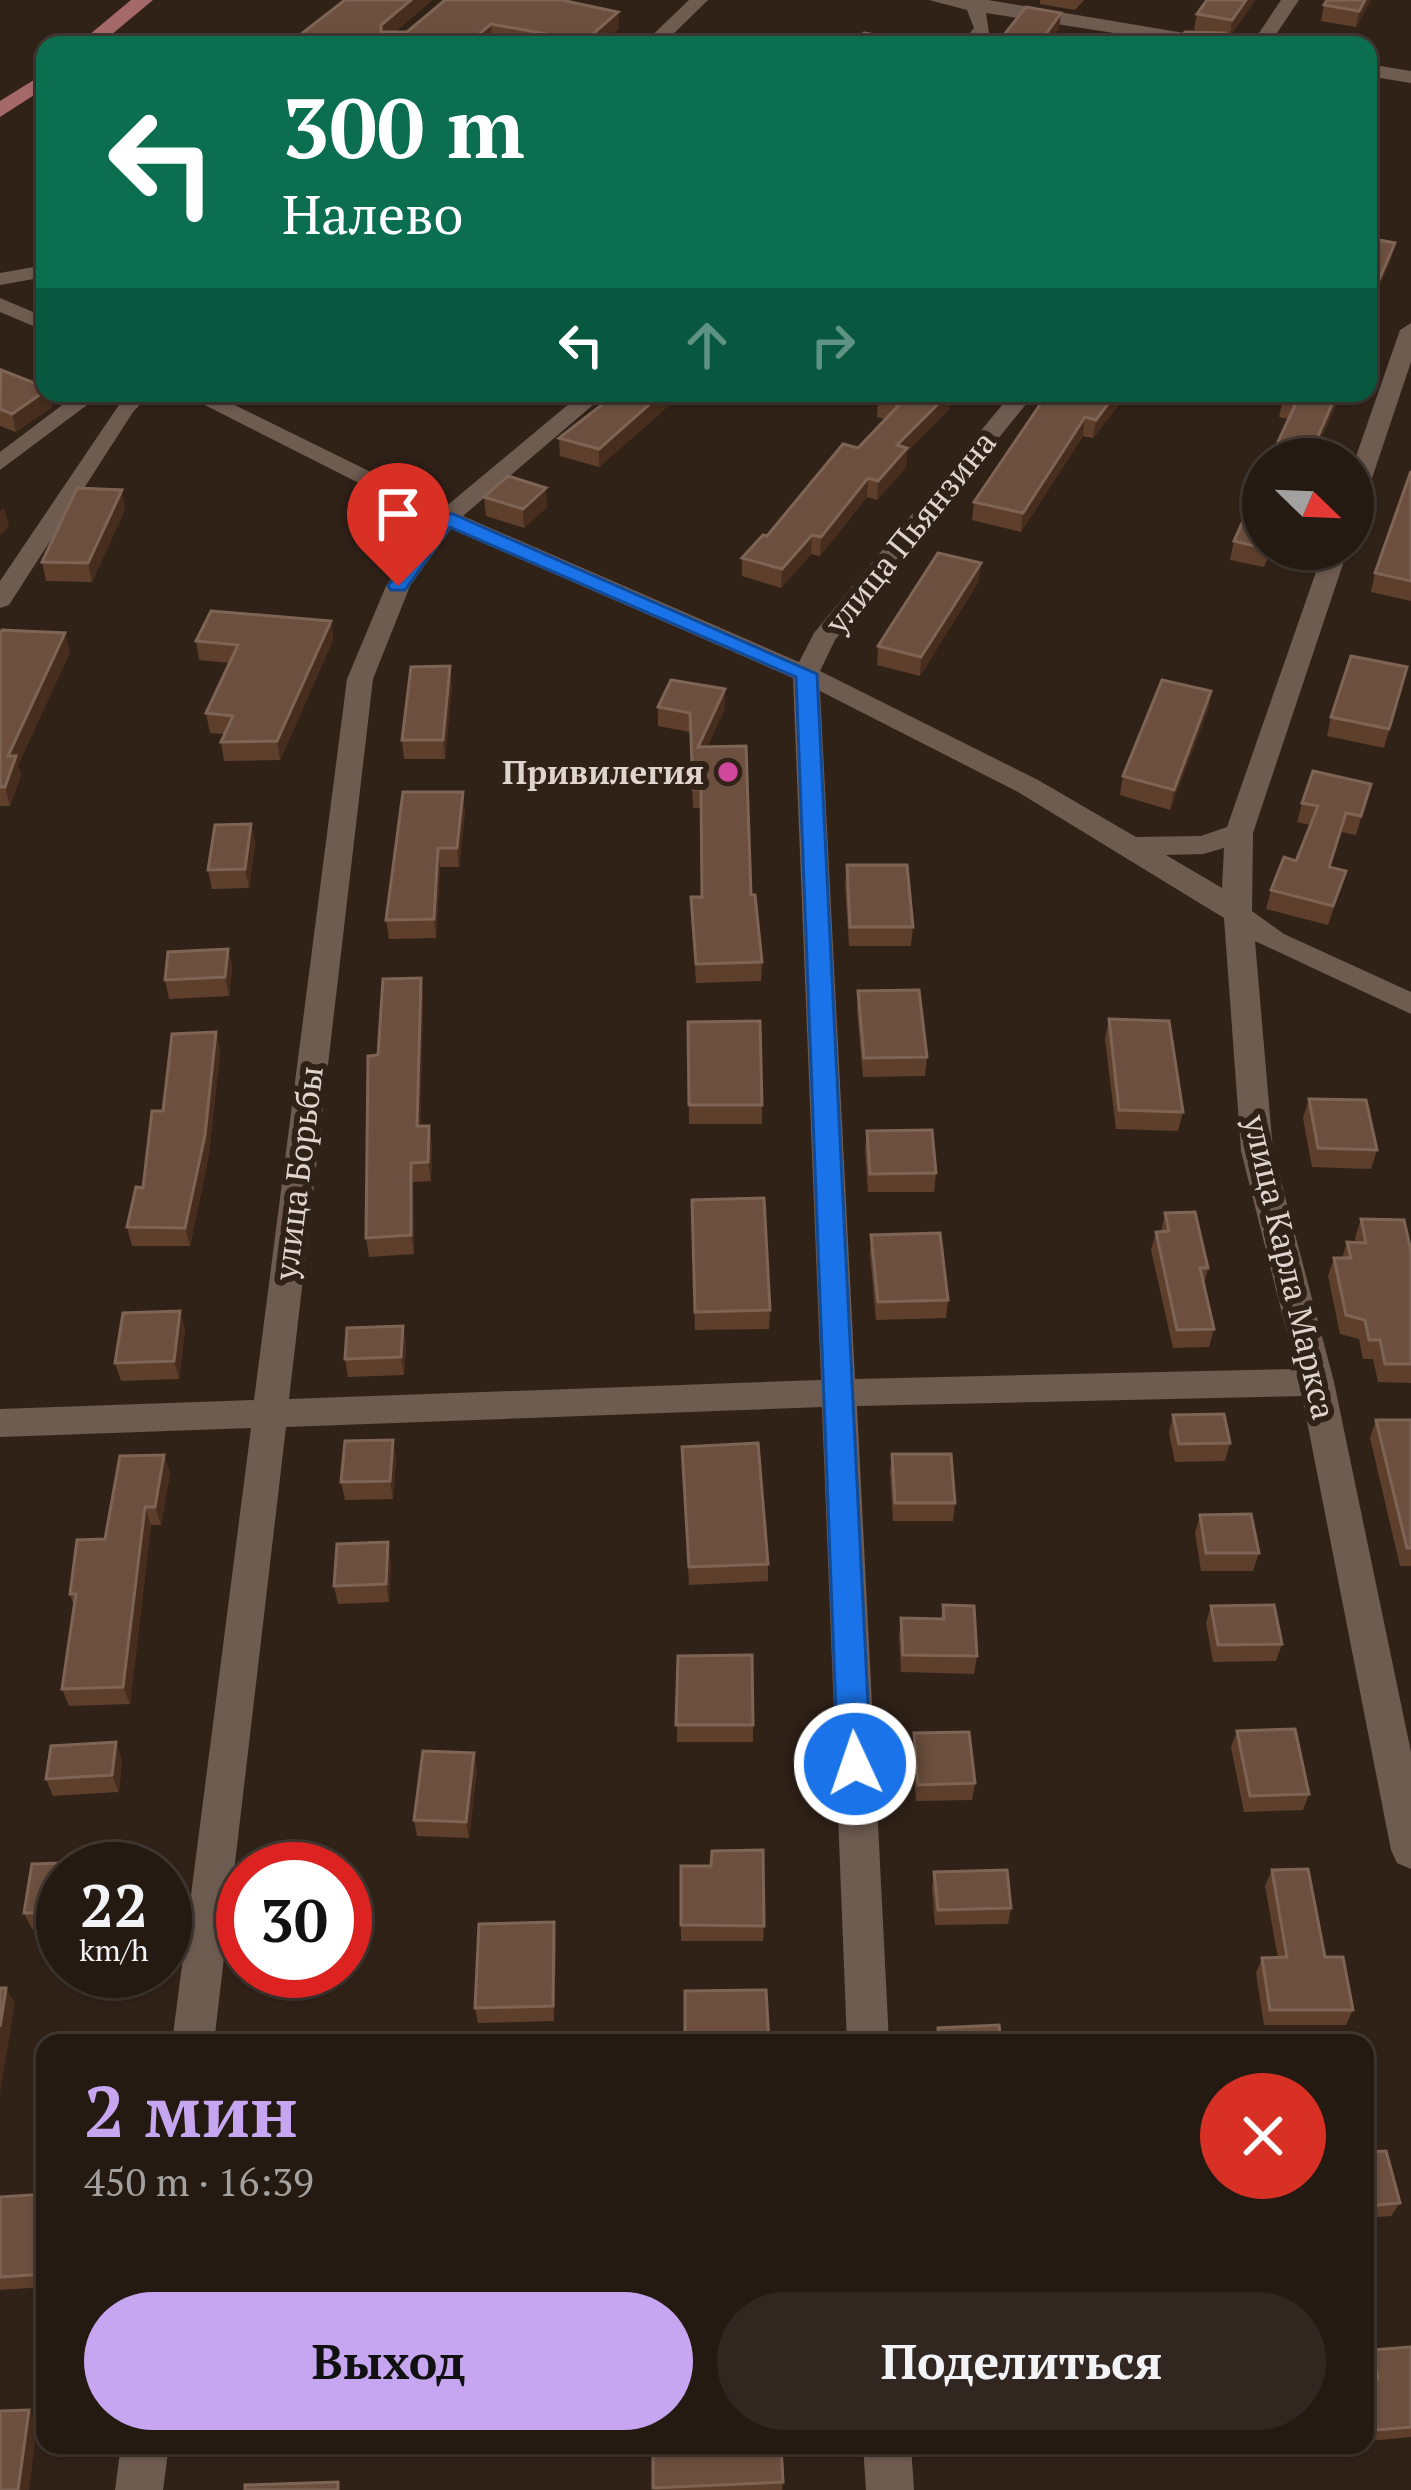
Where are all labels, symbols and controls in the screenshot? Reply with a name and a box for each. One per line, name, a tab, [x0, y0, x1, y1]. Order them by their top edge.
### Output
text: 300 m	[282, 71, 525, 182]
icon: left	[84, 84, 240, 240]
text: Налево	[282, 178, 463, 249]
icon: left	[548, 312, 614, 378]
icon: ahead	[674, 312, 740, 378]
icon: right	[800, 312, 866, 378]
street label: улица Пьянзина	[814, 421, 1005, 643]
north arrow	[1242, 438, 1374, 570]
map controls	[1242, 438, 1374, 570]
pin	[347, 463, 449, 586]
icon: arrive	[365, 481, 431, 547]
place label: Привилегия	[502, 750, 704, 793]
marker: Привилегия	[715, 759, 741, 785]
street label: улица Борьбы	[263, 1064, 332, 1283]
street label: улица Карла Маркса	[1234, 1110, 1346, 1423]
position arrow	[792, 1701, 918, 1827]
speed limit sign: 30	[216, 1842, 372, 1998]
text: 22	[80, 1865, 148, 1944]
text: km/h	[79, 1930, 149, 1970]
text: 2 мин	[84, 2062, 298, 2158]
button: close	[1200, 2073, 1326, 2199]
text: 450 m · 16:39	[84, 2155, 314, 2207]
button: Выход	[84, 2292, 693, 2430]
button: Поделиться	[717, 2292, 1326, 2430]

